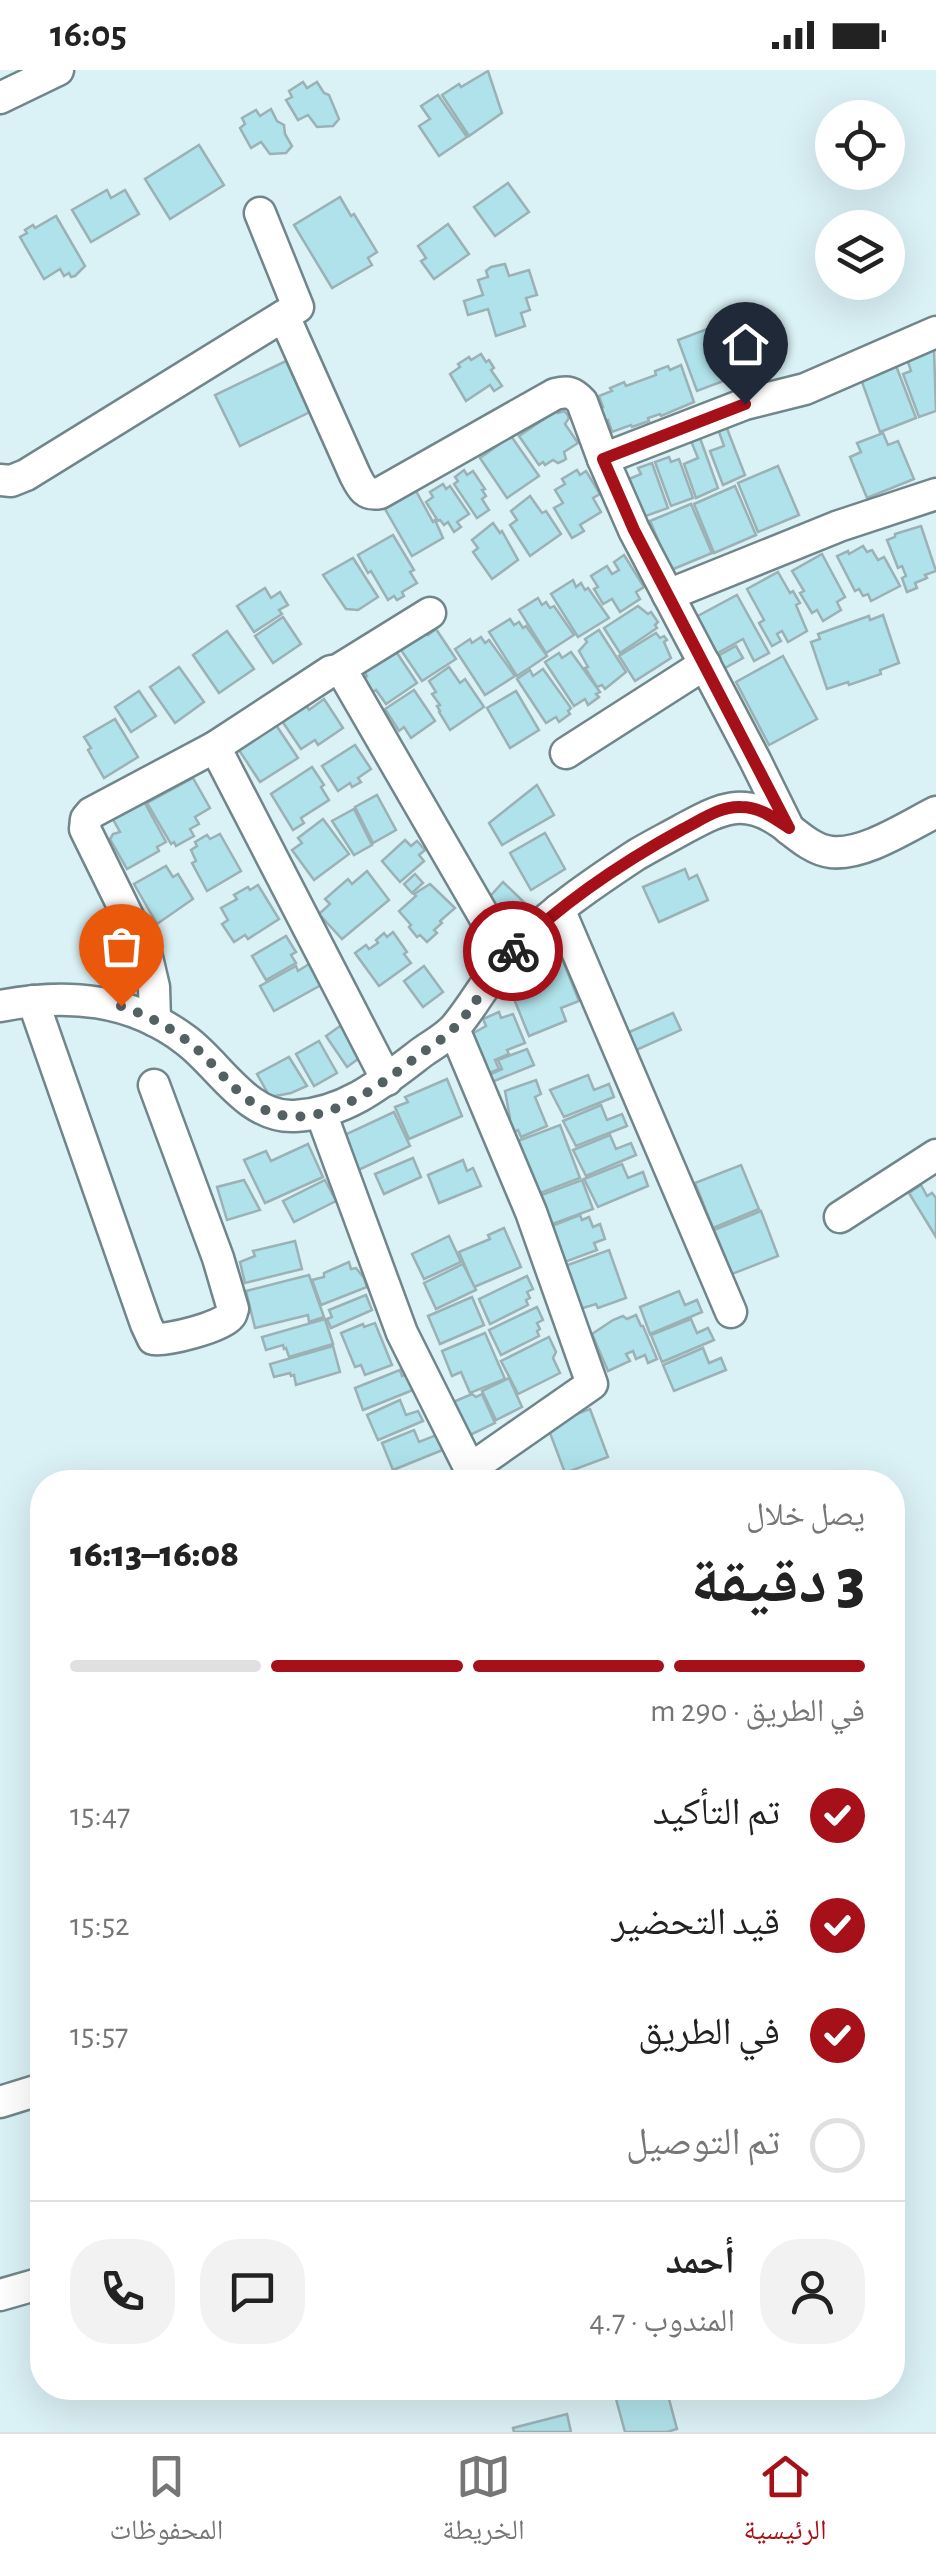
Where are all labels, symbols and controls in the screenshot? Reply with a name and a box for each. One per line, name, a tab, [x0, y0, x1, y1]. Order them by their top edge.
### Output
text: 16:05	[50, 16, 127, 54]
map controls	[815, 100, 905, 300]
button: locate	[815, 100, 905, 190]
button: layers	[815, 210, 905, 300]
pin	[703, 302, 788, 405]
icon: home	[718, 317, 773, 372]
courier	[463, 901, 563, 1001]
pin	[79, 904, 164, 1007]
icon: bag	[94, 919, 149, 974]
icon: bike	[486, 924, 541, 979]
text: يصل خلال	[746, 1499, 865, 1531]
text: 16:08–16:13	[70, 1536, 239, 1574]
text: 3 دقيقة	[690, 1550, 865, 1615]
text: في الطريق · 290 m	[650, 1695, 865, 1727]
icon: check	[810, 1788, 865, 1843]
text: تم التأكيد	[653, 1794, 780, 1832]
text: 15:47	[70, 1799, 130, 1831]
icon: check	[810, 1898, 865, 1953]
text: قيد التحضير	[611, 1904, 780, 1942]
text: 15:52	[70, 1909, 130, 1941]
icon: check	[810, 2008, 865, 2063]
text: في الطريق	[638, 2014, 780, 2052]
text: 15:57	[70, 2019, 128, 2051]
text: تم التوصيل	[626, 2124, 780, 2162]
button: phone	[70, 2239, 175, 2344]
button: chat	[200, 2239, 305, 2344]
button: person	[760, 2239, 865, 2344]
text: أحمد	[665, 2243, 735, 2281]
text: المندوب · 4.7	[589, 2305, 735, 2337]
tab: المحفوظات	[109, 2449, 223, 2557]
tab: الخريطة	[442, 2449, 525, 2557]
tab: الرئيسية	[744, 2449, 827, 2557]

